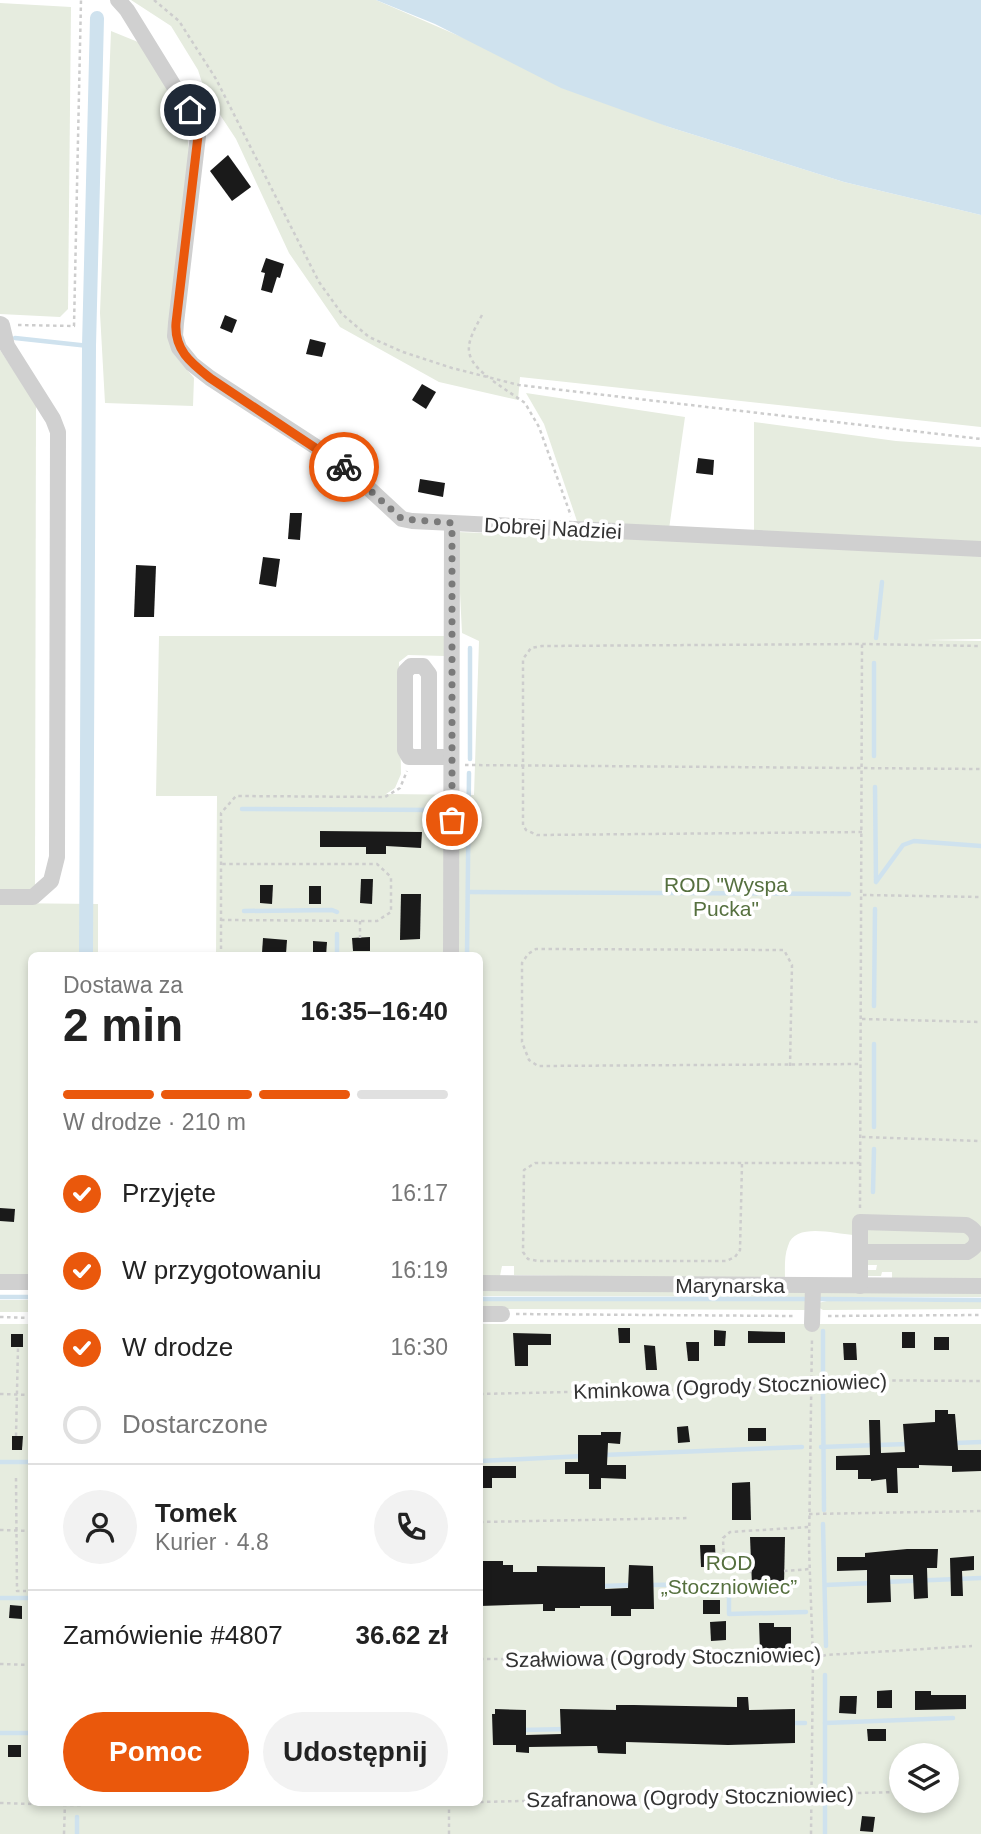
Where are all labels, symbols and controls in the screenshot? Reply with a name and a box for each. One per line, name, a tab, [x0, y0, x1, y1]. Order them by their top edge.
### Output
pin	[160, 80, 220, 140]
icon: home	[171, 91, 209, 129]
courier	[309, 432, 379, 502]
icon: bike	[325, 448, 363, 486]
street label: Dobrej Nadziei	[484, 513, 622, 543]
pin	[422, 790, 482, 850]
icon: bag	[433, 801, 471, 839]
park label: ROD "Wyspa Pucka"	[664, 873, 788, 920]
text: Dostawa za	[63, 972, 183, 998]
text: 16:35–16:40	[301, 996, 448, 1026]
text: 2 min	[63, 999, 183, 1051]
text: W drodze · 210 m	[63, 1109, 246, 1135]
icon: check	[63, 1175, 101, 1213]
text: Przyjęte	[122, 1178, 216, 1208]
text: 16:17	[390, 1180, 448, 1206]
icon: check	[63, 1252, 101, 1290]
text: W przygotowaniu	[122, 1255, 321, 1285]
text: 16:19	[390, 1257, 448, 1283]
street label: Marynarska	[675, 1274, 785, 1297]
icon: check	[63, 1329, 101, 1367]
text: W drodze	[122, 1332, 233, 1362]
text: 16:30	[390, 1334, 448, 1360]
street label: Kminkowa (Ogrody Stoczniowiec)	[573, 1369, 887, 1403]
text: Dostarczone	[122, 1409, 268, 1439]
button: person	[63, 1490, 137, 1564]
button: phone	[374, 1490, 448, 1564]
text: Tomek	[155, 1498, 237, 1528]
text: Kurier · 4.8	[155, 1529, 269, 1555]
park label: ROD „Stoczniowiec”	[661, 1551, 797, 1598]
text: Zamówienie #4807	[63, 1620, 283, 1650]
text: 36.62 zł	[355, 1620, 448, 1650]
street label: Szałwiowa (Ogrody Stoczniowiec)	[505, 1643, 821, 1671]
button: Pomoc	[63, 1712, 249, 1792]
button: Udostępnij	[263, 1712, 448, 1792]
map controls	[889, 1743, 959, 1813]
button: layers	[889, 1743, 959, 1813]
street label: Szafranowa (Ogrody Stoczniowiec)	[526, 1783, 854, 1811]

